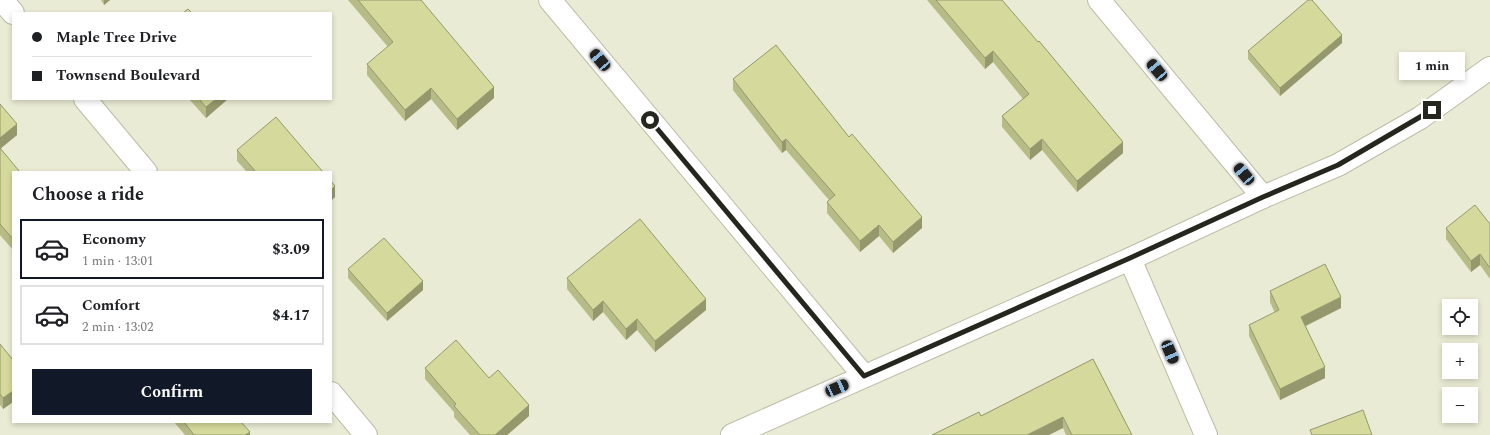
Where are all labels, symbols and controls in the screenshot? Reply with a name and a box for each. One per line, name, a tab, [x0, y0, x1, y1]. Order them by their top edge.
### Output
text: Maple Tree Drive	[56, 26, 177, 49]
car	[588, 47, 612, 73]
callout: 1 min	[1399, 52, 1465, 80]
text: 1 min	[1415, 56, 1449, 76]
car	[1145, 57, 1169, 83]
text: Townsend Boulevard	[56, 64, 200, 87]
route end	[1423, 101, 1441, 119]
route start	[641, 111, 659, 129]
car	[1232, 161, 1256, 187]
text: Choose a ride	[32, 181, 144, 208]
text: Economy	[82, 228, 146, 251]
icon: car	[34, 231, 70, 267]
text: $3.09	[272, 238, 310, 261]
text: 1 min · 13:01	[82, 251, 154, 271]
text: Comfort	[82, 294, 140, 317]
icon: car	[34, 297, 70, 333]
map controls	[1442, 299, 1478, 423]
button: locate	[1442, 299, 1478, 335]
text: $4.17	[272, 304, 310, 327]
text: 2 min · 13:02	[82, 317, 154, 337]
car	[1160, 339, 1180, 365]
button: +	[1442, 343, 1478, 379]
button: Confirm	[32, 369, 312, 415]
car	[824, 378, 850, 398]
button: −	[1442, 387, 1478, 423]

